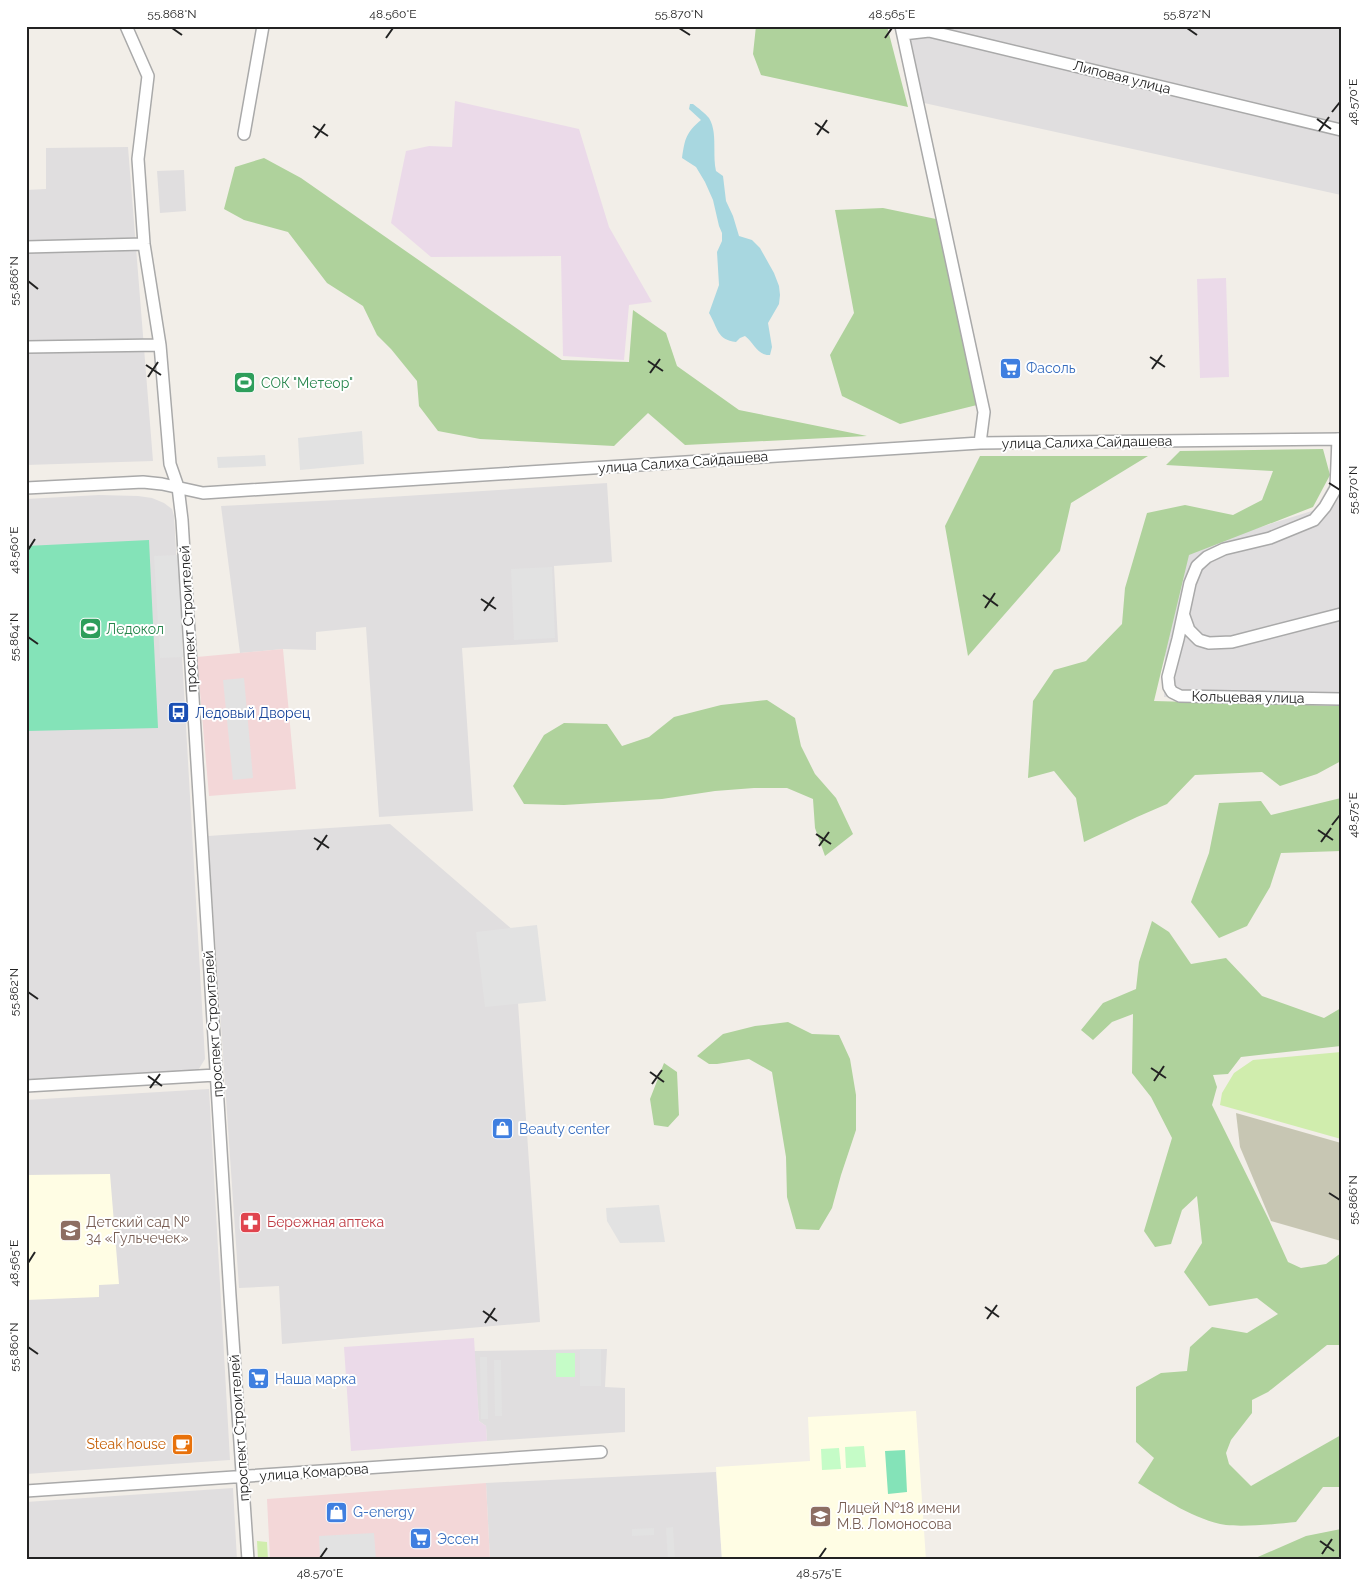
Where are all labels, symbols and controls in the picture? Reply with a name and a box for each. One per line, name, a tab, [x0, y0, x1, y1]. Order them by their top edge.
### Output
text: 55.868°N	[147, 7, 197, 21]
text: 48.560°E	[369, 7, 417, 21]
text: 55.870°N	[655, 7, 703, 21]
text: 48.565°E	[869, 7, 915, 21]
text: 55.872°N	[1163, 7, 1211, 21]
street label: Липовая улица	[1072, 57, 1172, 97]
text: 48.570°E	[1346, 79, 1360, 125]
text: 55.866°N	[7, 256, 21, 306]
supermarket icon: Фасоль	[998, 356, 1022, 380]
place label: Фасоль	[1026, 360, 1076, 376]
sports icon: СОК "Метеор"	[233, 371, 257, 395]
place label: СОК "Метеор"	[261, 375, 353, 391]
street label: улица Салиха Сайдашева	[1002, 433, 1172, 451]
street label: улица Салиха Сайдашева	[597, 448, 769, 476]
text: 55.870°N	[1346, 466, 1360, 514]
text: 48.560°E	[7, 526, 21, 574]
street label: проспект Строителей	[176, 545, 200, 693]
text: 55.864°N	[7, 613, 21, 661]
sports icon: Ледокол	[78, 617, 102, 641]
place label: Ледокол	[106, 621, 164, 637]
street label: Кольцевая улица	[1191, 688, 1305, 706]
bus stop icon: Ледовый Дворец	[167, 701, 191, 725]
place label: Ледовый Дворец	[195, 705, 310, 721]
text: 48.575°E	[1346, 792, 1360, 838]
street label: проспект Строителей	[200, 950, 226, 1098]
text: 55.862°N	[7, 968, 21, 1016]
shop icon: Beauty center	[491, 1117, 515, 1141]
place label: Beauty center	[519, 1121, 610, 1137]
text: 55.866°N	[1346, 1175, 1360, 1225]
pharmacy icon: Бережная аптека	[239, 1210, 263, 1234]
place label: Детский сад № 34 «Гульчечек»	[86, 1214, 190, 1246]
place label: Бережная аптека	[267, 1214, 384, 1230]
school or university icon: Детский сад № 34 «Гульчечек»	[58, 1218, 82, 1242]
text: 48.565°E	[7, 1240, 21, 1286]
text: 55.860°N	[7, 1322, 21, 1372]
street label: проспект Строителей	[226, 1354, 252, 1502]
supermarket icon: Наша марка	[247, 1367, 271, 1391]
place label: Наша марка	[275, 1371, 356, 1387]
cafe icon: Steak house	[170, 1432, 194, 1456]
place label: Steak house	[86, 1436, 166, 1452]
street label: улица Комарова	[259, 1460, 369, 1484]
shop icon: G-energy	[325, 1500, 349, 1524]
place label: Лицей №18 имени М.В. Ломоносова	[837, 1500, 960, 1532]
place label: G-energy	[353, 1504, 415, 1520]
school or university icon: Лицей №18 имени М.В. Ломоносова	[809, 1504, 833, 1528]
supermarket icon: Эссен	[409, 1527, 433, 1551]
place label: Эссен	[437, 1531, 479, 1547]
text: 48.570°E	[297, 1566, 343, 1580]
text: 48.575°E	[796, 1566, 842, 1580]

